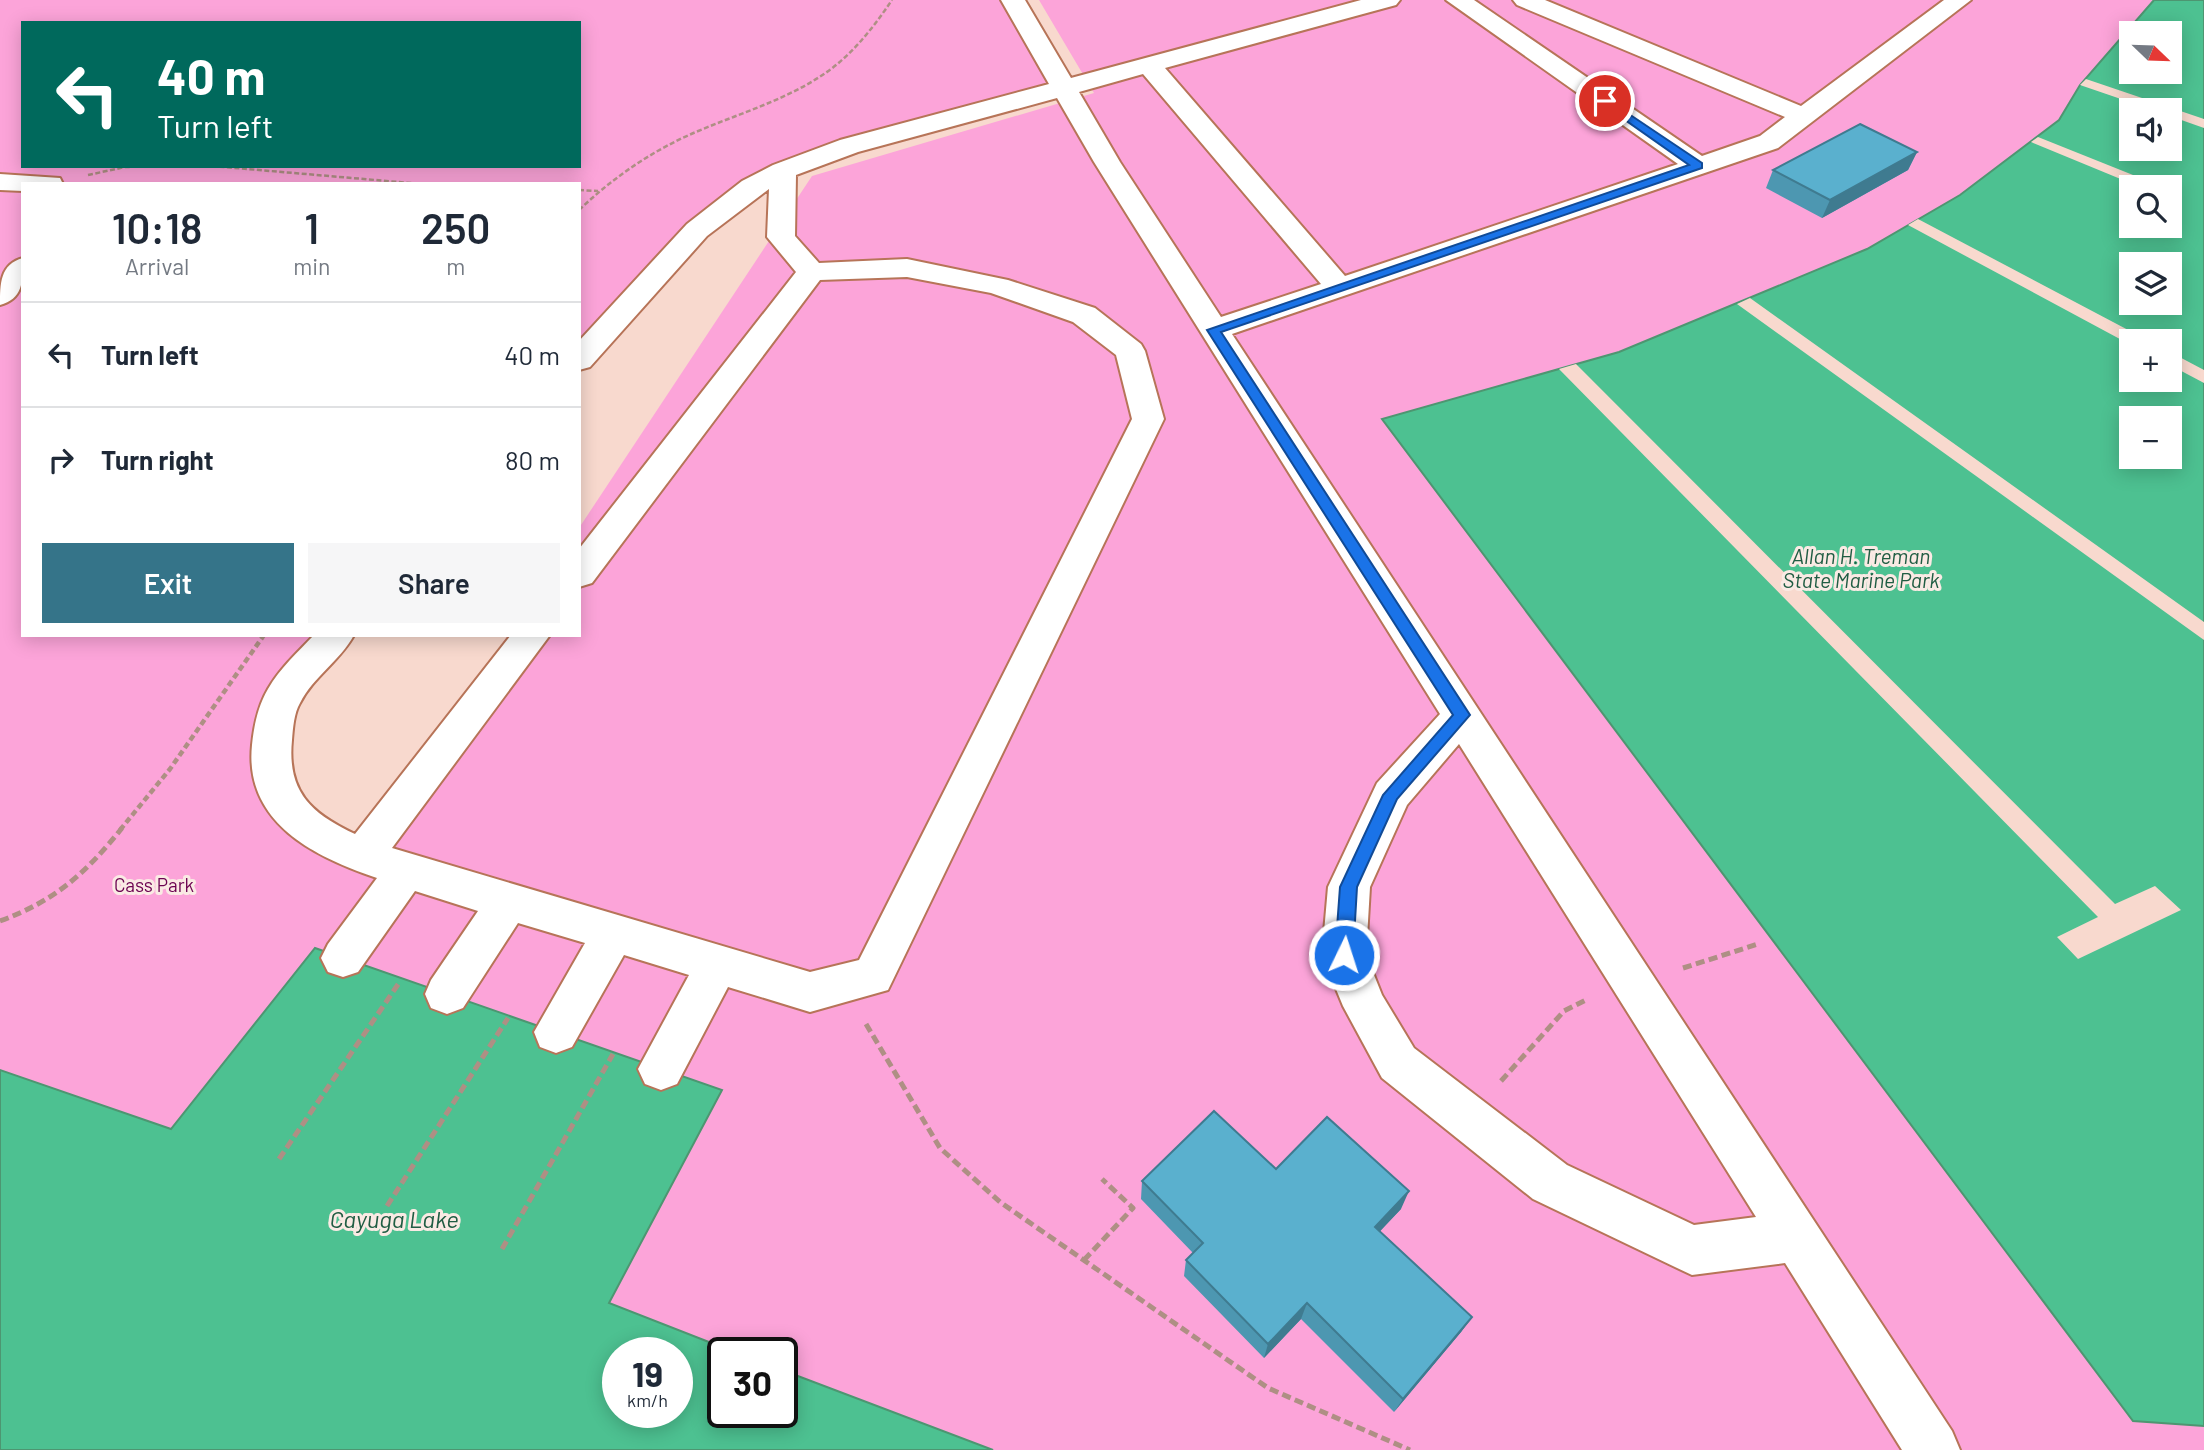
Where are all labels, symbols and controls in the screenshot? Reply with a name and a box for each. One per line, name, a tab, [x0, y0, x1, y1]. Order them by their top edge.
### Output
north arrow	[2119, 21, 2182, 84]
map controls	[2119, 21, 2182, 469]
text: 40 m	[157, 46, 265, 105]
icon: left	[42, 49, 133, 140]
pin	[1575, 71, 1635, 131]
icon: arrive	[1586, 82, 1624, 120]
button: sound	[2119, 98, 2182, 161]
text: Turn left	[157, 106, 274, 144]
button: search	[2119, 175, 2182, 238]
text: 10:18	[112, 202, 202, 252]
text: 1	[304, 202, 319, 252]
text: 250	[421, 202, 490, 252]
text: Arrival	[125, 252, 189, 280]
text: min	[293, 252, 330, 280]
text: m	[446, 252, 465, 280]
button: layers	[2119, 252, 2182, 315]
button: +	[2119, 329, 2182, 392]
icon: left	[42, 336, 80, 374]
text: Turn left	[101, 339, 199, 370]
text: 40 m	[504, 339, 560, 370]
button: −	[2119, 406, 2182, 469]
icon: right	[42, 441, 80, 479]
text: Turn right	[101, 444, 214, 475]
text: 80 m	[505, 444, 560, 475]
button: Exit	[42, 543, 294, 623]
button: Share	[308, 543, 560, 623]
water label: Allan H. Treman State Marine Park	[1783, 543, 1940, 592]
park label: Cass Park	[114, 873, 194, 896]
position arrow	[1307, 918, 1381, 992]
water label: Cayuga Lake	[329, 1204, 459, 1233]
speed limit sign: 30	[707, 1337, 798, 1428]
text: 19	[632, 1352, 663, 1394]
text: km/h	[627, 1389, 668, 1411]

